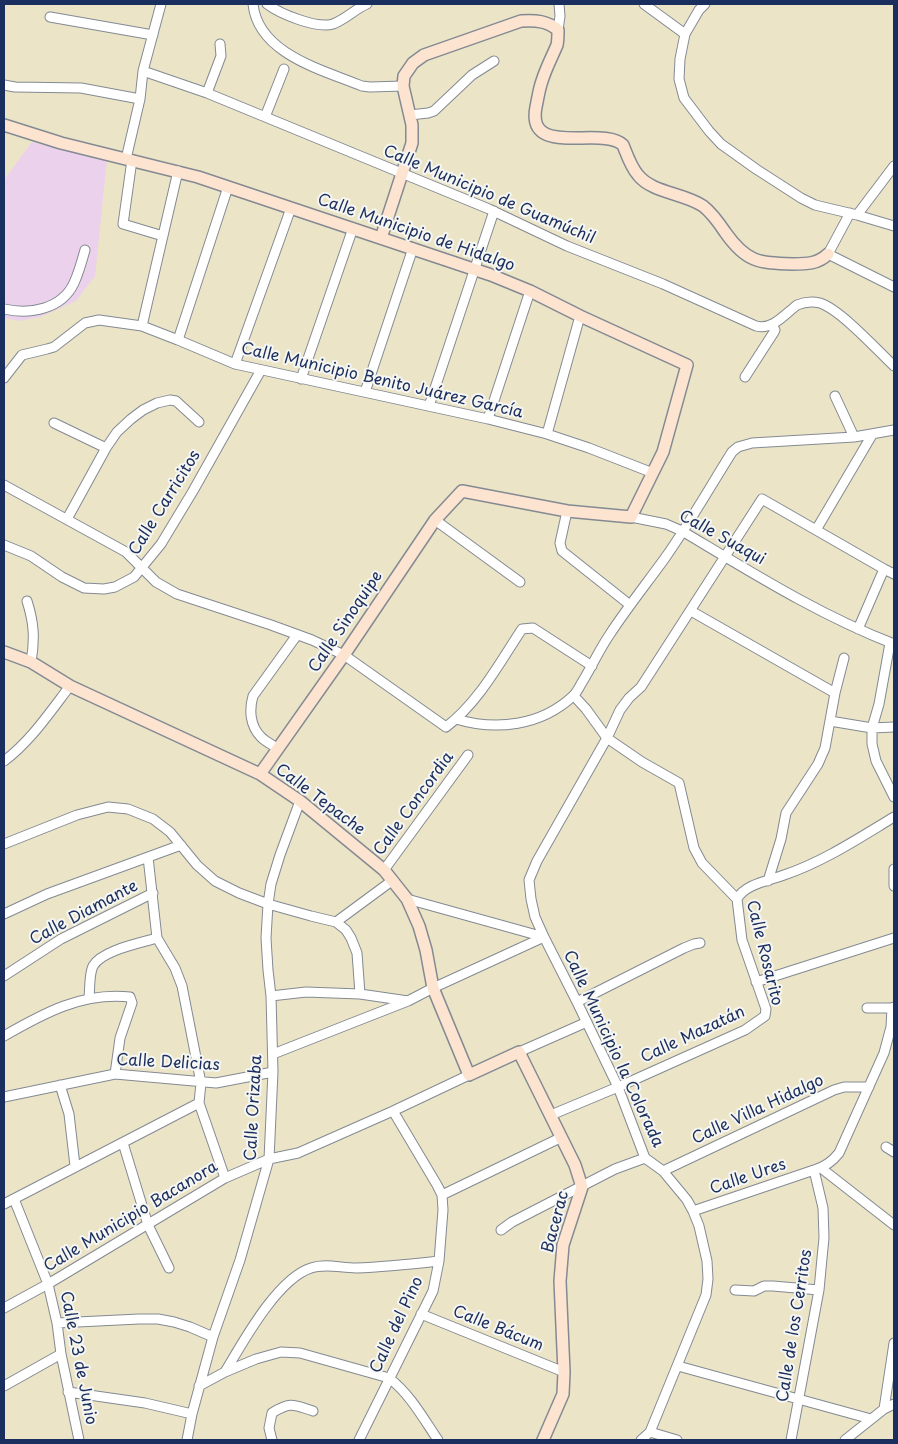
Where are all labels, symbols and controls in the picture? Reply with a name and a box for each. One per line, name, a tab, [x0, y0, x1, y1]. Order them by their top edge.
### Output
street label: Calle Municipio de Guamúchil	[380, 142, 598, 248]
street label: Calle Municipio de Hidalgo	[315, 190, 517, 276]
street label: Calle Municipio Benito Juárez García	[239, 339, 525, 423]
street label: Calle Carricitos	[125, 447, 205, 559]
street label: Calle Suaqui	[676, 506, 768, 570]
street label: Calle Sinoquipe	[305, 568, 387, 676]
street label: Calle Concordia	[370, 748, 458, 860]
street label: Calle Tepache	[271, 760, 369, 840]
street label: Calle Diamante	[27, 876, 141, 950]
street label: Calle Rosarito	[742, 898, 786, 1008]
street label: Calle Municipio la Colorada	[559, 948, 667, 1150]
street label: Calle Mazatán	[638, 1002, 748, 1068]
street label: Calle Delicias	[116, 1051, 220, 1075]
street label: Calle Orizaba	[242, 1054, 266, 1162]
street label: Calle Villa Hidalgo	[689, 1071, 827, 1149]
street label: Calle Ures	[707, 1155, 789, 1199]
street label: Calle Municipio Bacanora	[41, 1157, 221, 1277]
street label: Bacerac	[539, 1189, 573, 1255]
street label: Calle de los Cerritos	[773, 1248, 817, 1404]
street label: Calle del Pino	[366, 1274, 428, 1376]
street label: Calle 23 de Junio	[56, 1290, 100, 1426]
street label: Calle Bácum	[450, 1302, 546, 1356]

